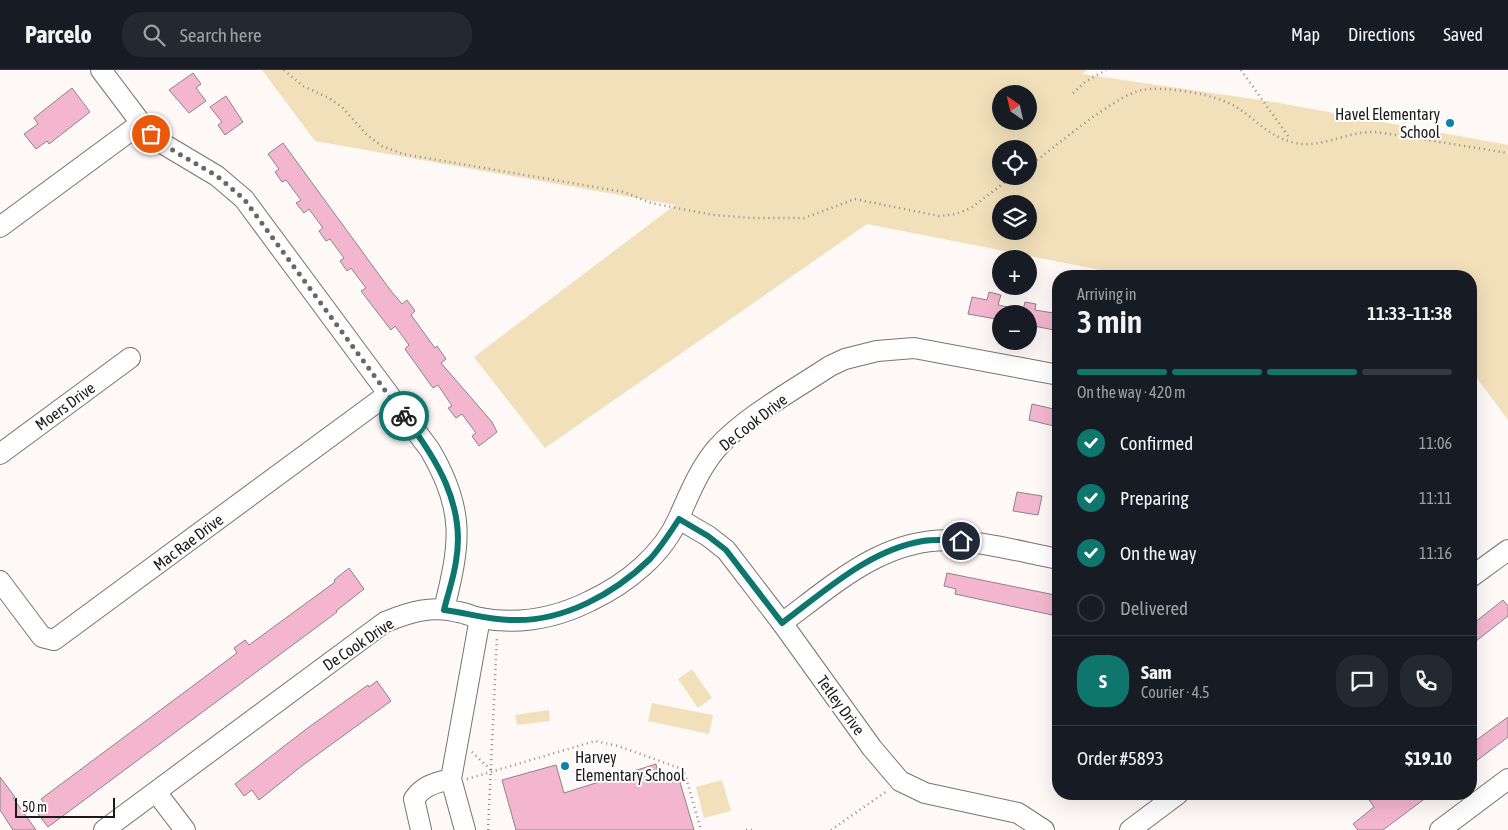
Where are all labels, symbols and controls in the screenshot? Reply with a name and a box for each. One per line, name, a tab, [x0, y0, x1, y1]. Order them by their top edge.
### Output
search box	[122, 12, 472, 57]
text: Parcelo	[25, 21, 92, 48]
icon: search	[140, 21, 168, 49]
text: Search here	[180, 24, 262, 46]
text: Map	[1291, 24, 1320, 45]
text: Directions	[1348, 24, 1415, 45]
text: Saved	[1443, 24, 1483, 45]
north arrow	[992, 85, 1038, 130]
map controls	[992, 85, 1037, 350]
place label: Havel Elementary School	[1335, 105, 1441, 141]
pin	[130, 113, 172, 155]
marker: Havel Elementary School	[1444, 117, 1456, 129]
icon: bag	[137, 120, 165, 148]
button: locate	[992, 140, 1037, 185]
button: layers	[992, 195, 1037, 240]
button: +	[992, 250, 1037, 295]
text: Arriving in	[1077, 285, 1137, 303]
text: 11:33–11:38	[1367, 302, 1452, 324]
text: 3 min	[1077, 303, 1142, 340]
button: −	[992, 305, 1037, 350]
street label: Moers Drive	[32, 378, 98, 434]
text: On the way · 420 m	[1077, 383, 1186, 401]
street label: De Cook Drive	[716, 390, 790, 454]
courier	[379, 391, 429, 441]
icon: bike	[390, 402, 418, 430]
icon: check	[1077, 429, 1105, 457]
text: Confirmed	[1120, 432, 1193, 454]
text: 11:06	[1419, 434, 1452, 452]
icon: check	[1077, 484, 1105, 512]
text: Preparing	[1120, 487, 1189, 509]
text: 11:11	[1419, 489, 1452, 507]
street label: Mac Rae Drive	[150, 510, 226, 574]
pin	[940, 520, 982, 562]
icon: home	[947, 527, 975, 555]
icon: check	[1077, 539, 1105, 567]
text: On the way	[1120, 542, 1197, 564]
text: 11:16	[1419, 544, 1452, 562]
text: Delivered	[1120, 597, 1188, 619]
street label: De Cook Drive	[319, 614, 397, 674]
button: chat	[1336, 655, 1388, 707]
button: phone	[1400, 655, 1452, 707]
text: Sam	[1141, 661, 1172, 683]
text: S	[1099, 670, 1107, 692]
street label: Tetley Drive	[813, 672, 869, 739]
text: Courier · 4.5	[1141, 683, 1210, 701]
text: Order #5893	[1077, 747, 1164, 769]
text: $19.10	[1405, 747, 1452, 769]
place label: Harvey Elementary School	[575, 748, 686, 785]
marker: Harvey Elementary School	[559, 760, 571, 772]
scale bar	[15, 795, 115, 818]
text: 50 m	[22, 799, 47, 815]

